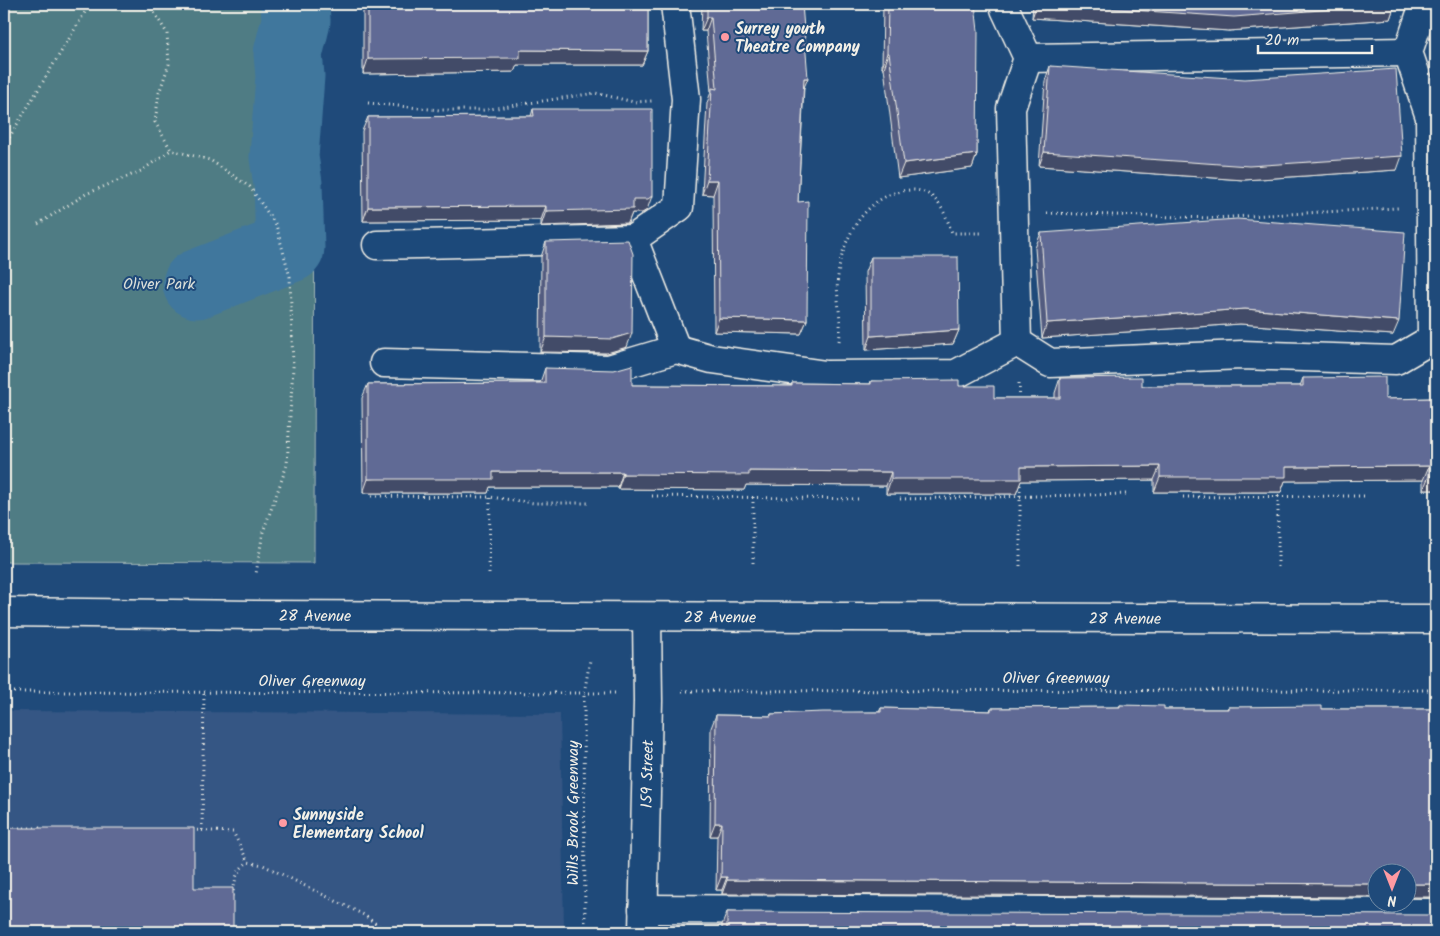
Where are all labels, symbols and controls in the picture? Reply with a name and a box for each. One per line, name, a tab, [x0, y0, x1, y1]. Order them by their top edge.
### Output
place label: Surrey youth Theatre Company	[735, 17, 861, 60]
scale bar	[1258, 22, 1371, 54]
text: 20 m	[1265, 29, 1299, 53]
marker: Surrey youth Theatre Company	[719, 31, 731, 43]
park label: Oliver Park	[123, 272, 196, 297]
street label: 28 Avenue	[279, 604, 351, 629]
street label: 28 Avenue	[684, 605, 756, 631]
street label: 28 Avenue	[1089, 607, 1161, 632]
street label: Oliver Greenway	[1003, 666, 1110, 691]
street label: Oliver Greenway	[259, 669, 366, 694]
street label: 159 Street	[635, 739, 661, 809]
street label: Wills Brook Greenway	[561, 740, 586, 886]
place label: Sunnyside Elementary School	[293, 803, 425, 846]
marker: Sunnyside Elementary School	[277, 817, 289, 829]
north arrow	[1368, 864, 1418, 914]
text: N	[1387, 889, 1396, 911]

